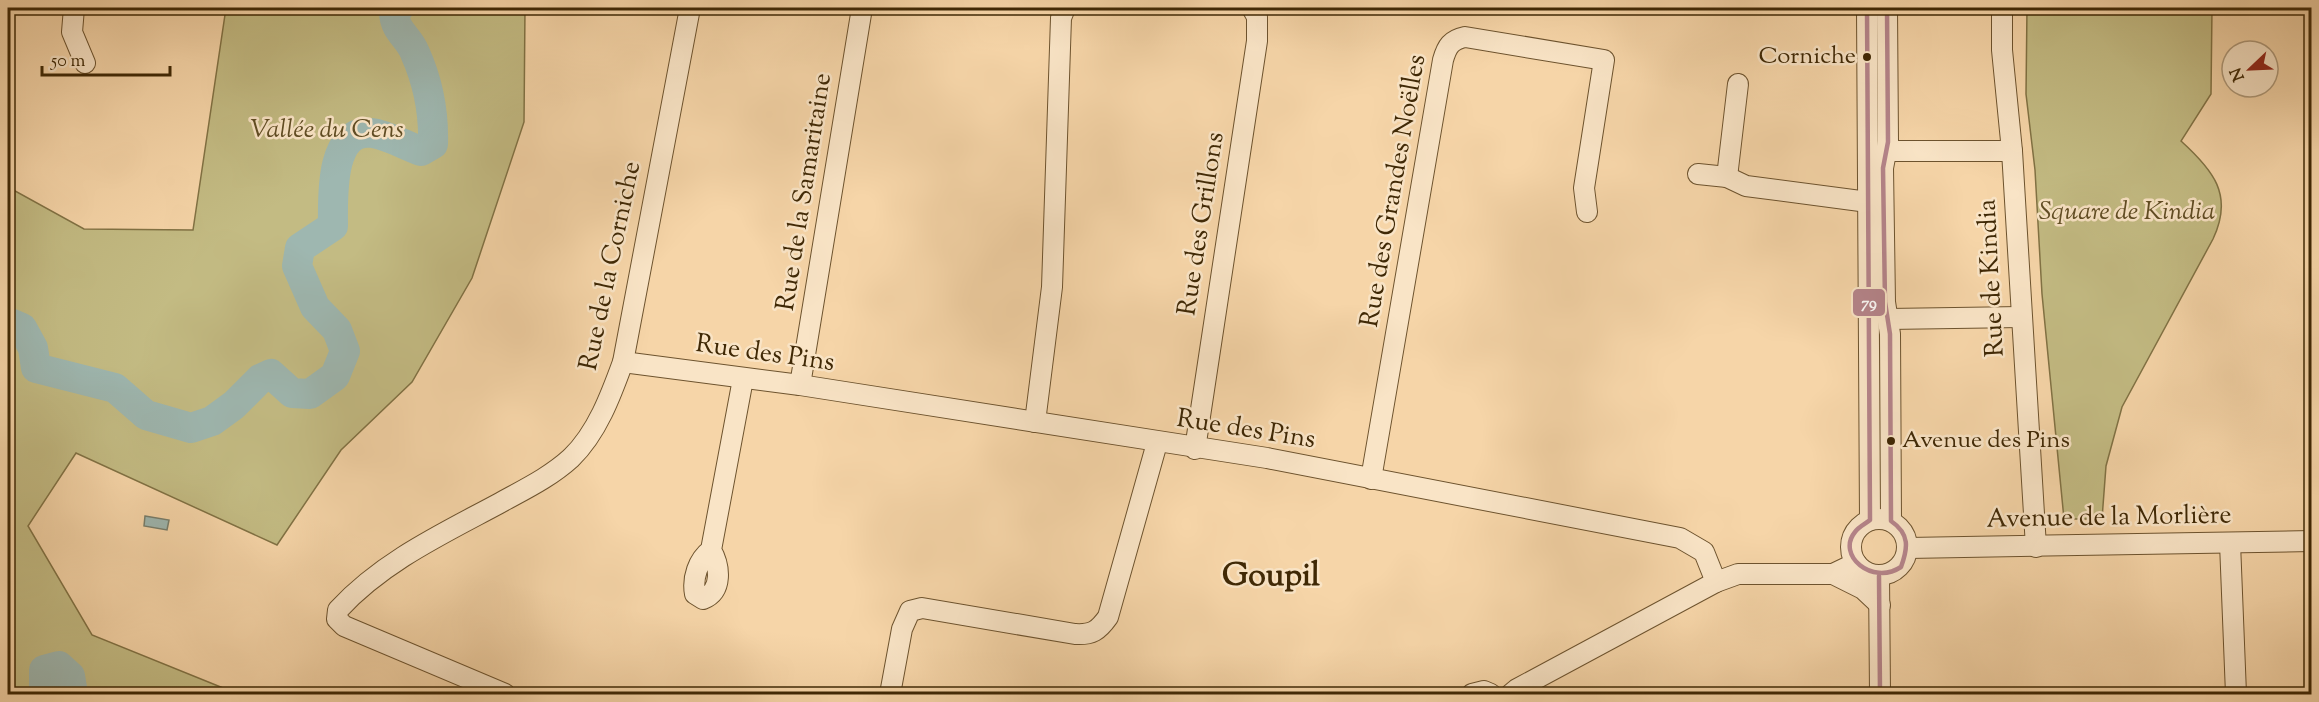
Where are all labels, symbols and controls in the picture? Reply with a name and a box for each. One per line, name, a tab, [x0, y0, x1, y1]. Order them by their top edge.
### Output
scale bar	[42, 39, 170, 77]
north arrow	[2220, 39, 2280, 99]
place label: Corniche	[1759, 40, 1856, 74]
text: 50 m	[50, 49, 86, 75]
marker: Corniche	[1861, 51, 1873, 63]
street label: Rue des Grandes Noëlles	[1352, 52, 1436, 330]
text: N	[2225, 63, 2252, 84]
street label: Rue de la Samaritaine	[768, 70, 842, 314]
park label: Vallée du Cens	[250, 112, 404, 149]
street label: Rue des Grillons	[1169, 130, 1235, 318]
street label: Rue de la Corniche	[571, 158, 651, 374]
park label: Square de Kindia	[2039, 194, 2215, 231]
street label: Rue de Kindia	[1969, 198, 2015, 358]
line badge: 79	[1852, 288, 1886, 317]
text: 79	[1861, 293, 1877, 316]
street label: Rue des Pins	[693, 326, 837, 382]
street label: Rue des Pins	[1174, 401, 1318, 459]
place label: Avenue des Pins	[1902, 424, 2070, 458]
marker: Avenue des Pins	[1885, 435, 1897, 447]
street label: Avenue de la Morlière	[1986, 497, 2232, 539]
district label: Goupil	[1222, 554, 1320, 600]

